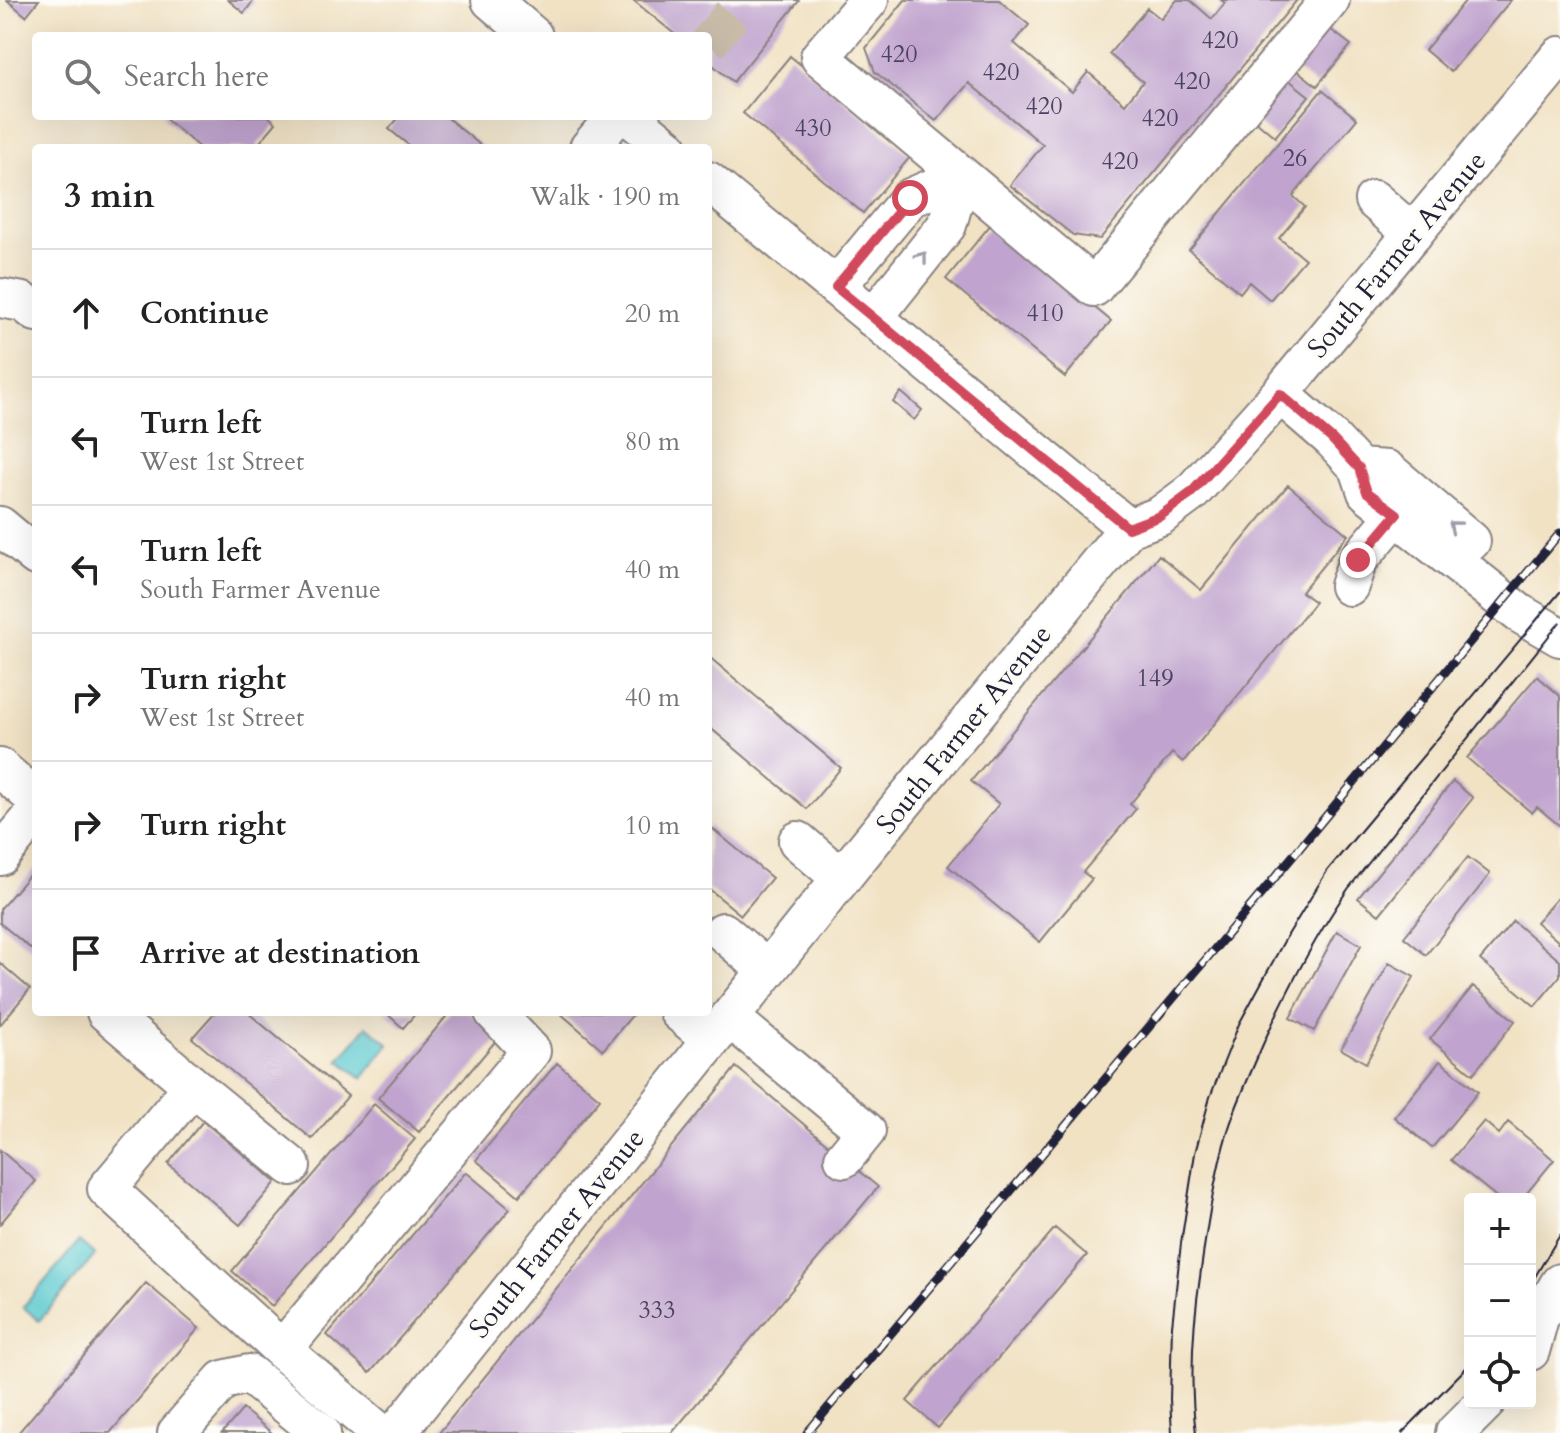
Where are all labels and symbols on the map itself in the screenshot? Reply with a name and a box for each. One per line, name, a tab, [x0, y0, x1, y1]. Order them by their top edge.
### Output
house number: 420	[1202, 24, 1238, 57]
house number: 420	[881, 38, 917, 71]
house number: 420	[983, 56, 1019, 89]
house number: 420	[1174, 65, 1210, 98]
house number: 420	[1026, 90, 1062, 123]
house number: 420	[1142, 102, 1178, 135]
house number: 430	[795, 112, 831, 145]
house number: 26	[1283, 142, 1307, 175]
street label: South Farmer Avenue	[1299, 143, 1495, 366]
house number: 420	[1102, 145, 1138, 178]
route start	[892, 180, 928, 216]
one-way arrow	[912, 252, 927, 266]
house number: 410	[1027, 297, 1063, 330]
one-way arrow	[1448, 521, 1463, 536]
route end	[1340, 542, 1376, 578]
street label: South Farmer Avenue	[867, 617, 1060, 842]
house number: 149	[1137, 662, 1173, 695]
street label: South Farmer Avenue	[460, 1121, 653, 1346]
house number: 333	[639, 1294, 675, 1327]

